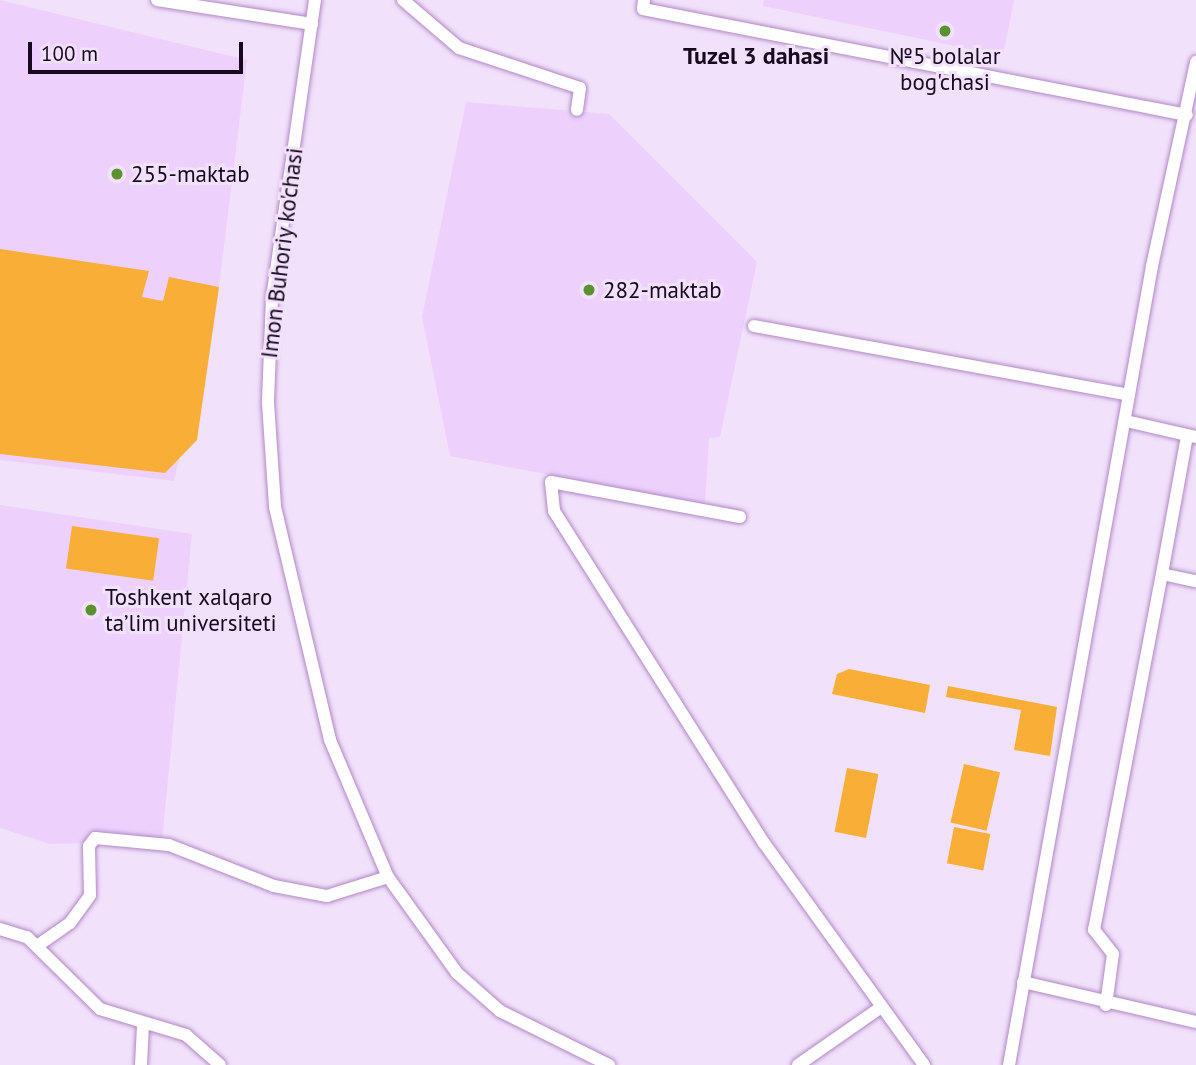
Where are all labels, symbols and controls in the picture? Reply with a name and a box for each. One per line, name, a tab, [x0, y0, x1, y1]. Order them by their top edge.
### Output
marker: №5 bolalar bog'chasi	[937, 23, 953, 39]
scale bar	[32, 28, 247, 72]
text: 100 m	[41, 40, 98, 67]
district label: Tuzel 3 dahasi	[683, 42, 829, 70]
place label: №5 bolalar bog'chasi	[889, 42, 1001, 96]
street label: Imon Buhoriy ko'chasi	[255, 146, 309, 360]
place label: 255-maktab	[131, 160, 250, 188]
marker: 255-maktab	[109, 166, 125, 182]
place label: 282-maktab	[603, 276, 722, 304]
marker: 282-maktab	[581, 282, 597, 298]
place label: Toshkent xalqaro ta’lim universiteti	[105, 583, 277, 637]
marker: Toshkent xalqaro ta’lim universiteti	[83, 602, 99, 618]

